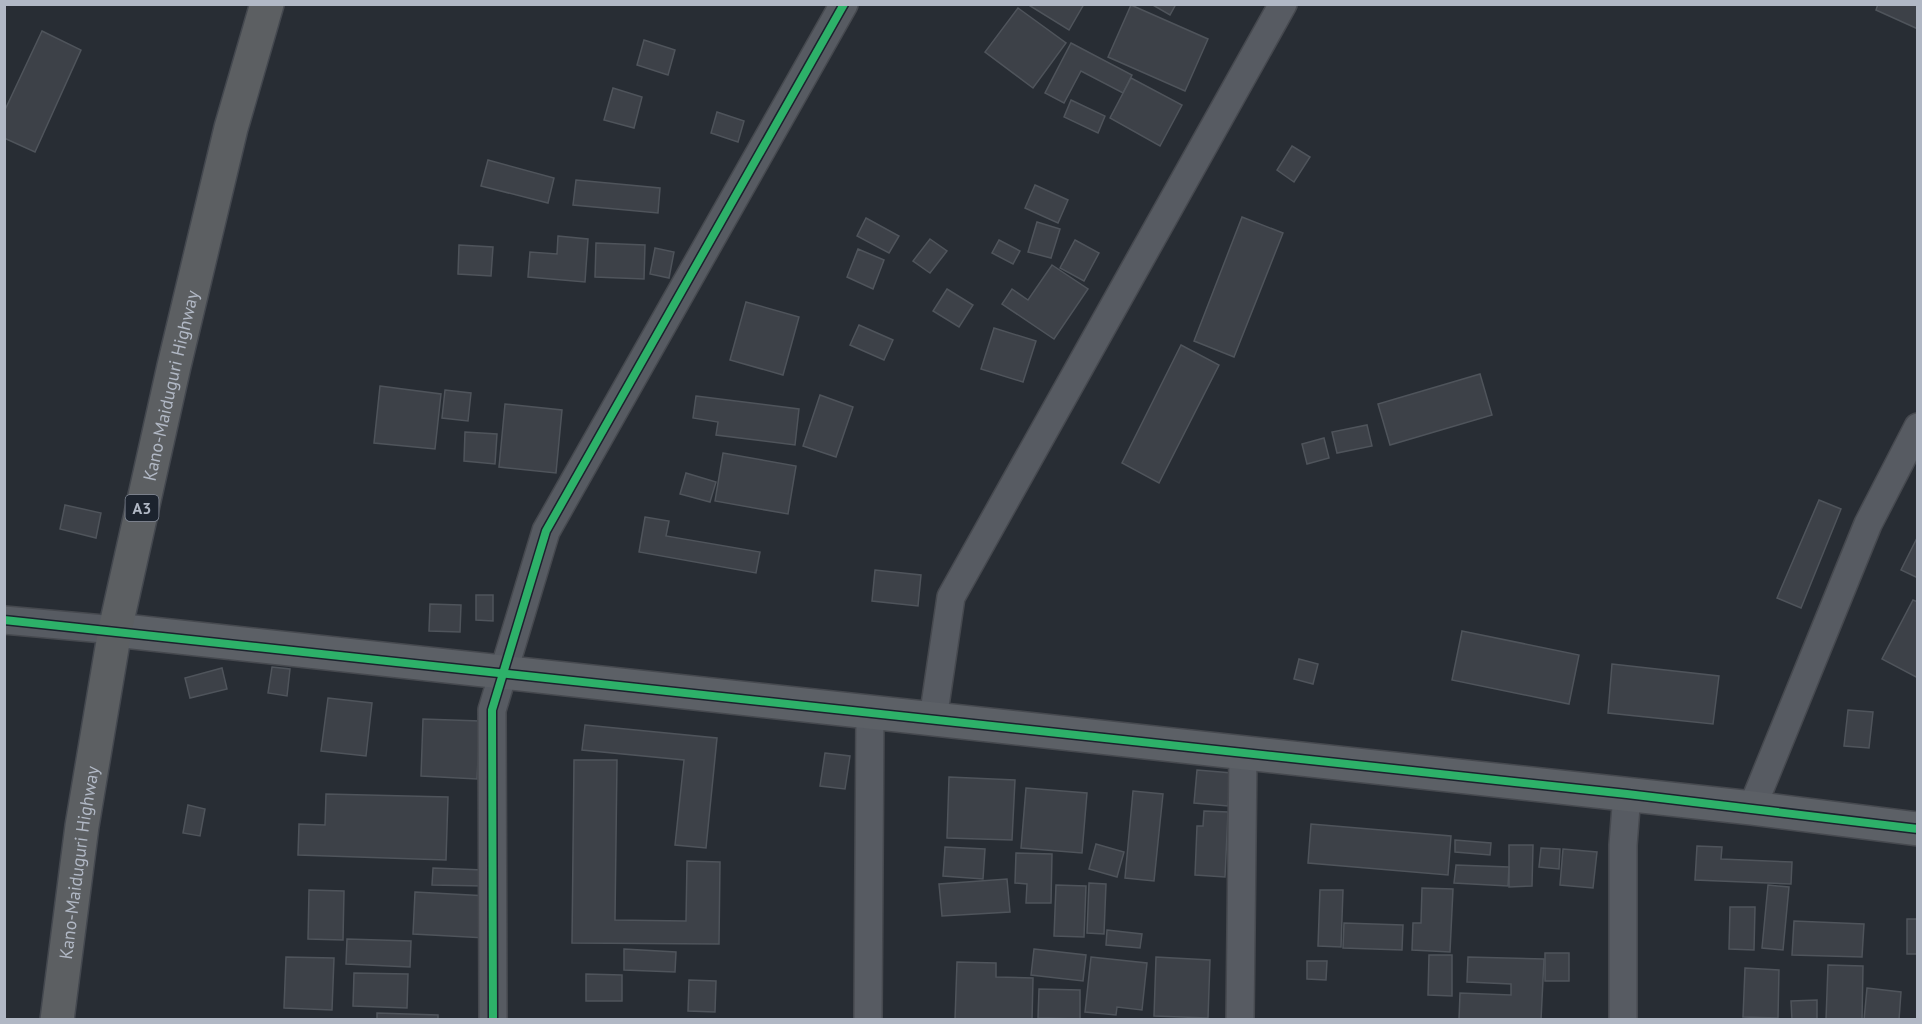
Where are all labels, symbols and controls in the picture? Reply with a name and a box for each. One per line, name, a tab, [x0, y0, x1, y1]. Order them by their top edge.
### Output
street label: Kano-Maiduguri Highway	[137, 287, 203, 483]
road number: A3	[126, 495, 158, 521]
street label: Kano-Maiduguri Highway	[53, 763, 104, 960]

